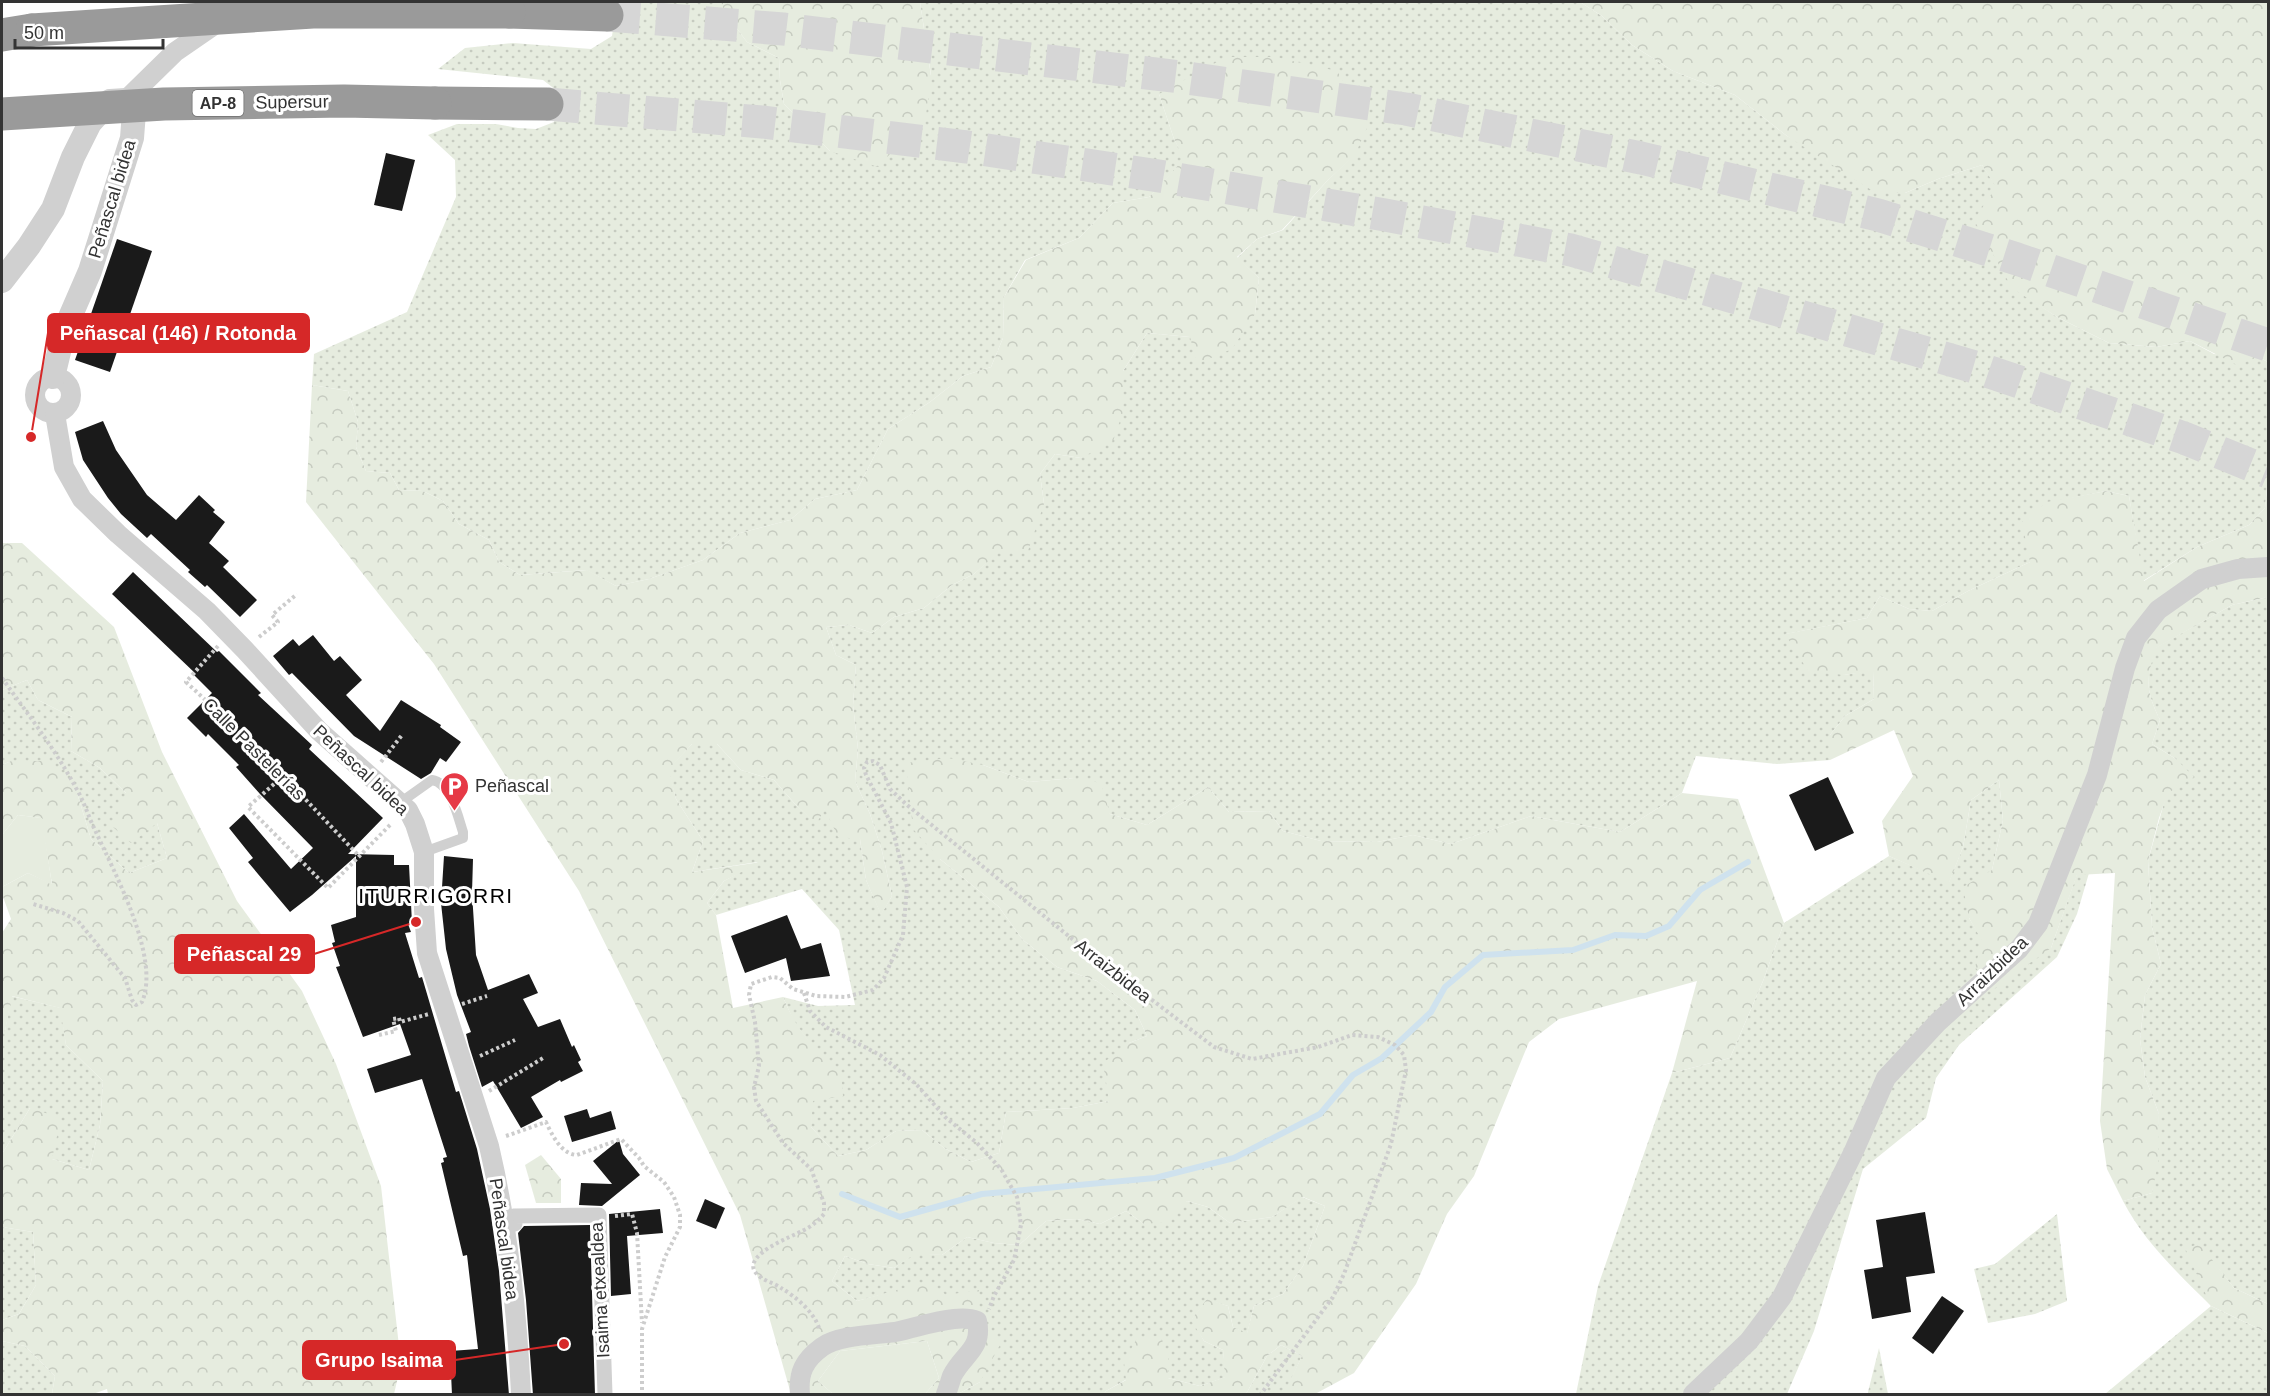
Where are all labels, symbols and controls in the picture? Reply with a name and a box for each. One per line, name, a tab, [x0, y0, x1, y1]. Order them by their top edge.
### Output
scale bar	[15, 12, 164, 50]
text: 50 m	[24, 23, 64, 43]
road number: AP-8	[192, 90, 244, 116]
street label: Supersur	[255, 91, 329, 113]
street label: Peñascal bidea	[84, 136, 140, 261]
callout: Peñascal (146) / Rotonda	[48, 314, 309, 352]
text: Peñascal (146) / Rotonda	[60, 322, 297, 344]
street label: Calle Pastelerías	[199, 694, 309, 804]
street label: Peñascal bidea	[309, 721, 414, 820]
parking icon: Peñascal	[438, 770, 470, 812]
place label: Peñascal	[475, 776, 549, 796]
district label: ITURRIGORRI	[358, 884, 514, 907]
street label: Arraizbidea	[1952, 931, 2032, 1010]
callout: Peñascal 29	[175, 935, 314, 973]
street label: Arraizbidea	[1071, 935, 1156, 1008]
text: Peñascal 29	[187, 943, 301, 965]
street label: Peñascal bidea	[486, 1177, 523, 1302]
street label: Isaima etxealdea	[586, 1221, 614, 1358]
callout: Grupo Isaima	[303, 1341, 455, 1379]
text: Grupo Isaima	[315, 1349, 444, 1371]

